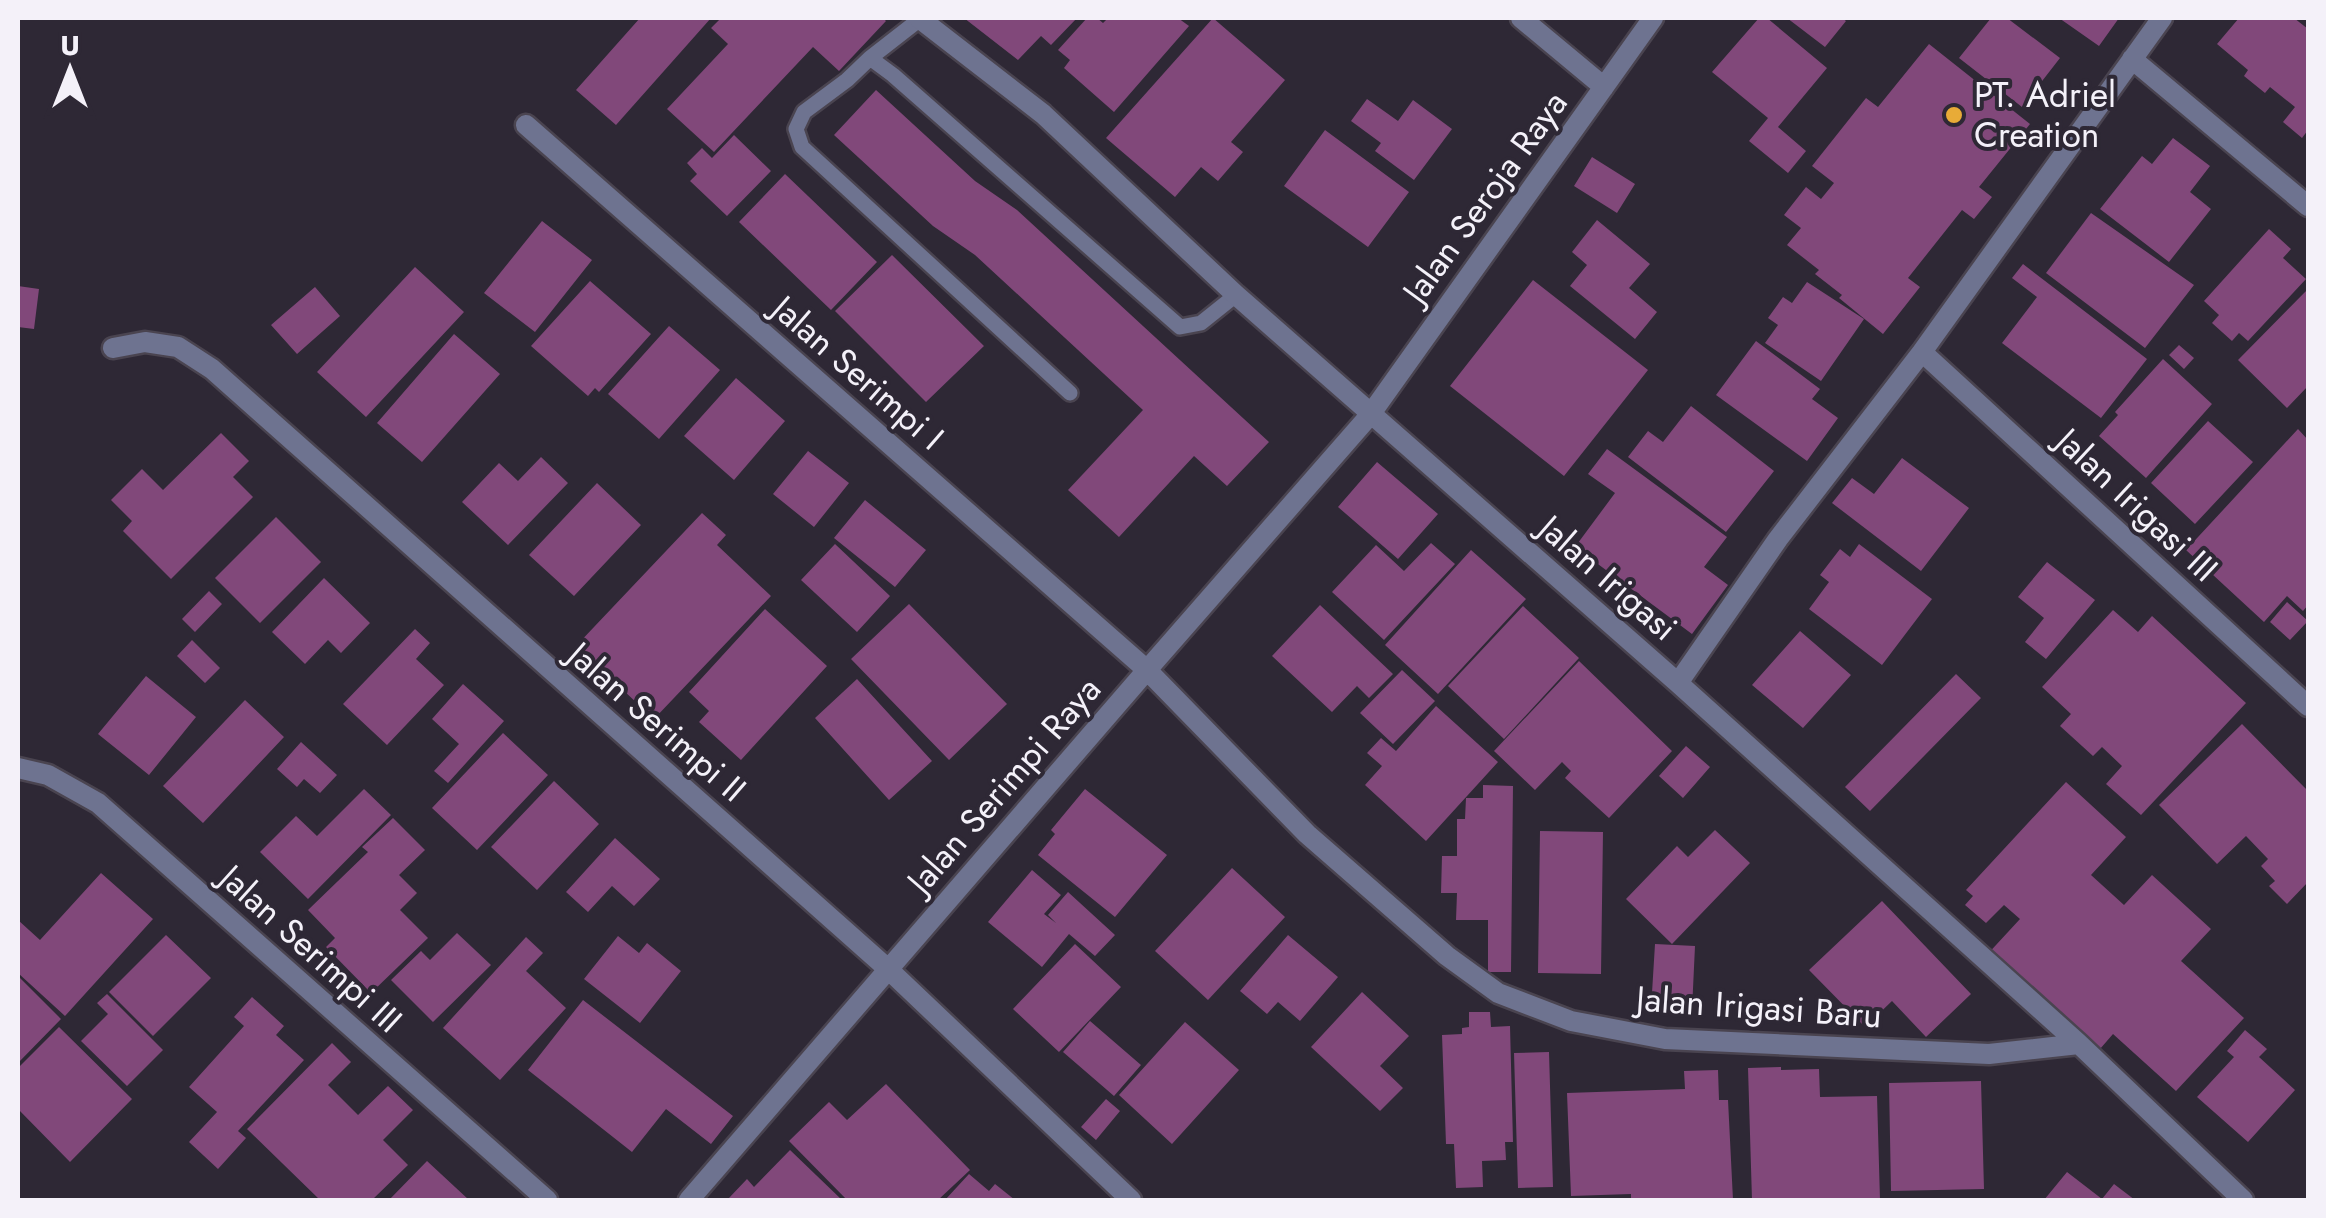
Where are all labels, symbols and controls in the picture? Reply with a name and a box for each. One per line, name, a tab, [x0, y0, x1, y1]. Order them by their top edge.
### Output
north arrow	[20, 20, 120, 120]
text: U	[60, 25, 80, 66]
place label: PT. Adriel Creation	[1974, 70, 2116, 160]
street label: Jalan Seroja Raya	[1389, 81, 1579, 317]
marker: PT. Adriel Creation	[1943, 104, 1965, 126]
street label: Jalan Serimpi I	[758, 282, 955, 462]
street label: Jalan Irigasi III	[2042, 414, 2229, 593]
street label: Jalan Irigasi	[1525, 501, 1688, 652]
street label: Jalan Serimpi II	[554, 628, 757, 813]
street label: Jalan Serimpi Raya	[893, 666, 1112, 907]
street label: Jalan Serimpi III	[206, 851, 413, 1044]
street label: Jalan Irigasi Baru	[1631, 973, 1883, 1041]

